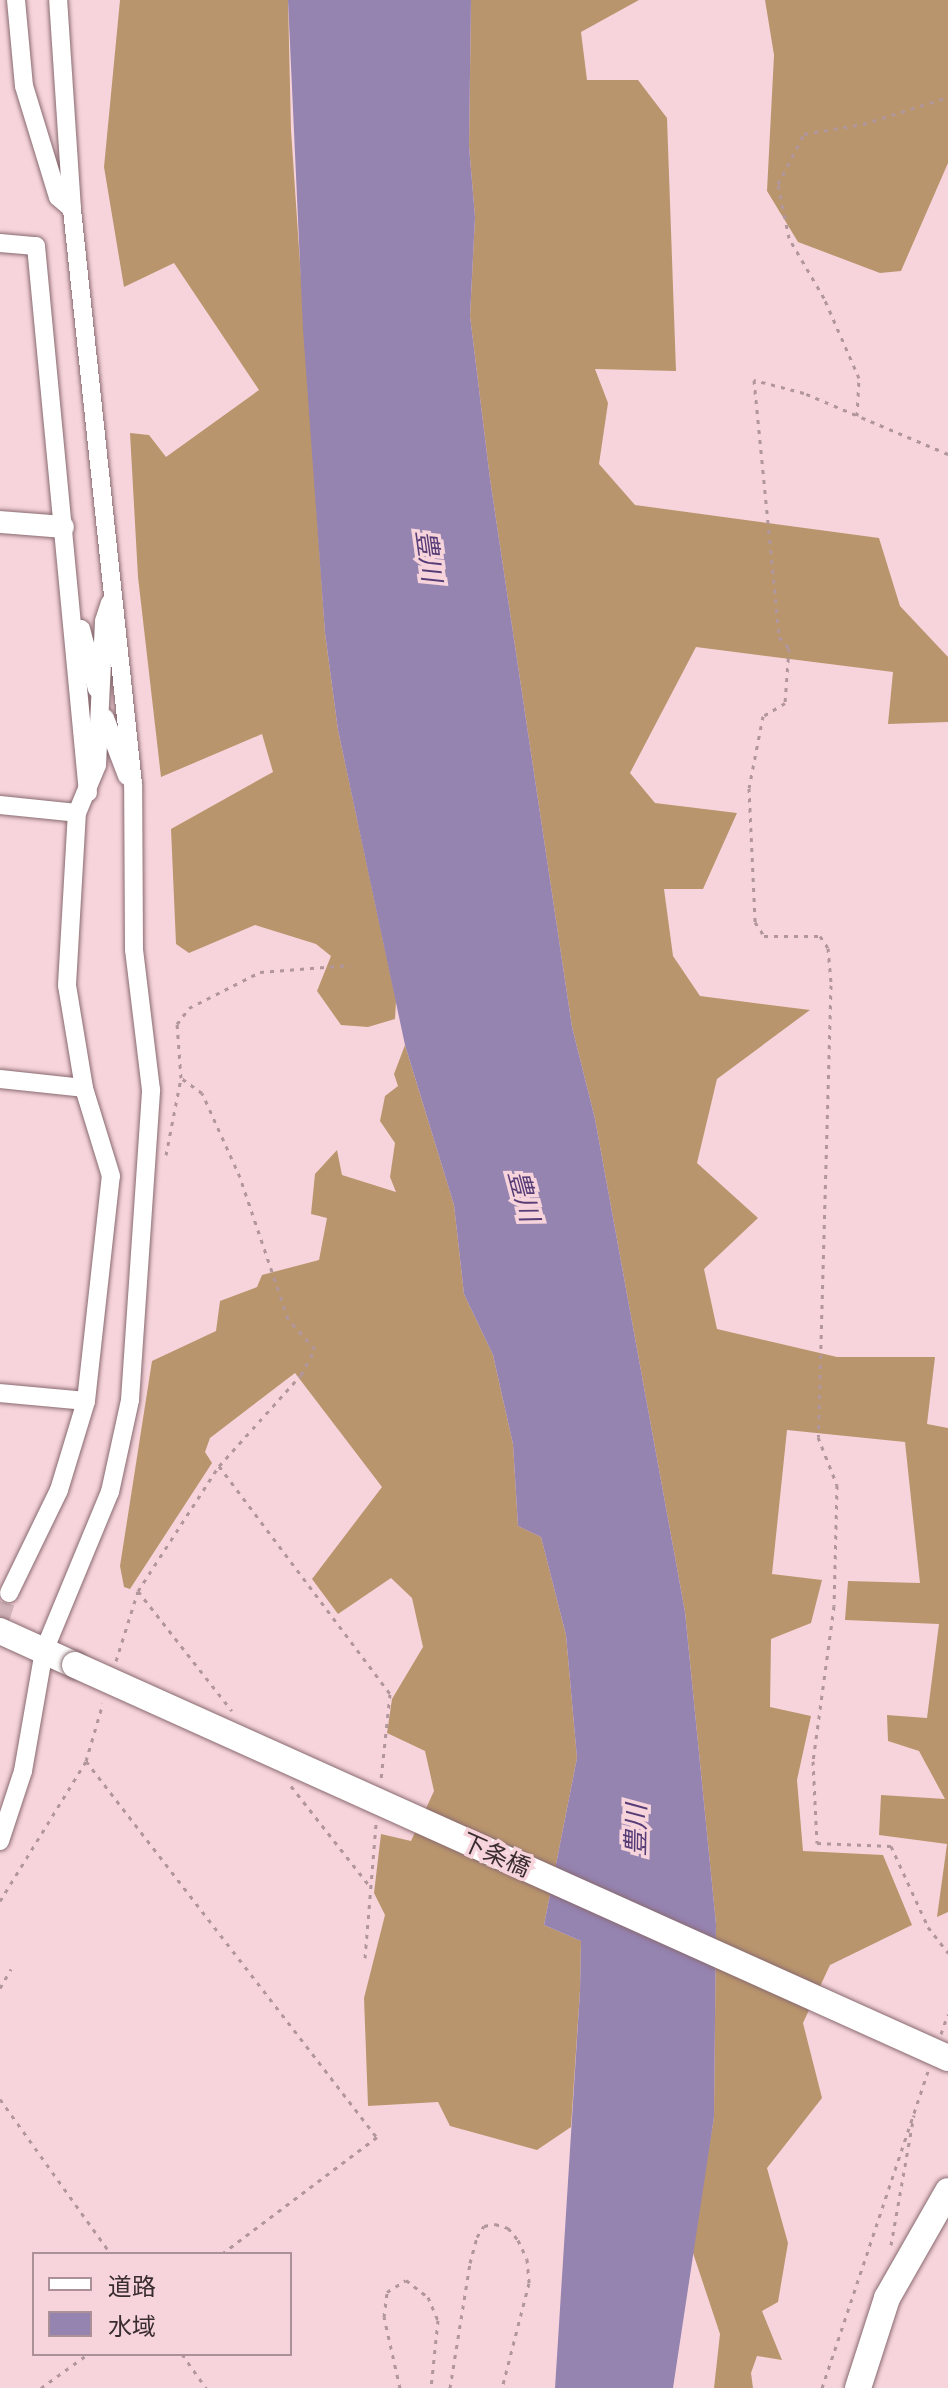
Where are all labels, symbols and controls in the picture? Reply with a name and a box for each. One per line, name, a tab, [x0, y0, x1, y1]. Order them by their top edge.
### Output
water label: 豊川	[409, 528, 447, 584]
water label: 豊川	[501, 1167, 545, 1225]
water label: 豊川	[621, 1804, 653, 1856]
street label: 下条橋	[457, 1827, 535, 1883]
legend	[32, 2252, 292, 2356]
text: 道路	[108, 2273, 156, 2300]
text: 水域	[108, 2313, 156, 2340]

